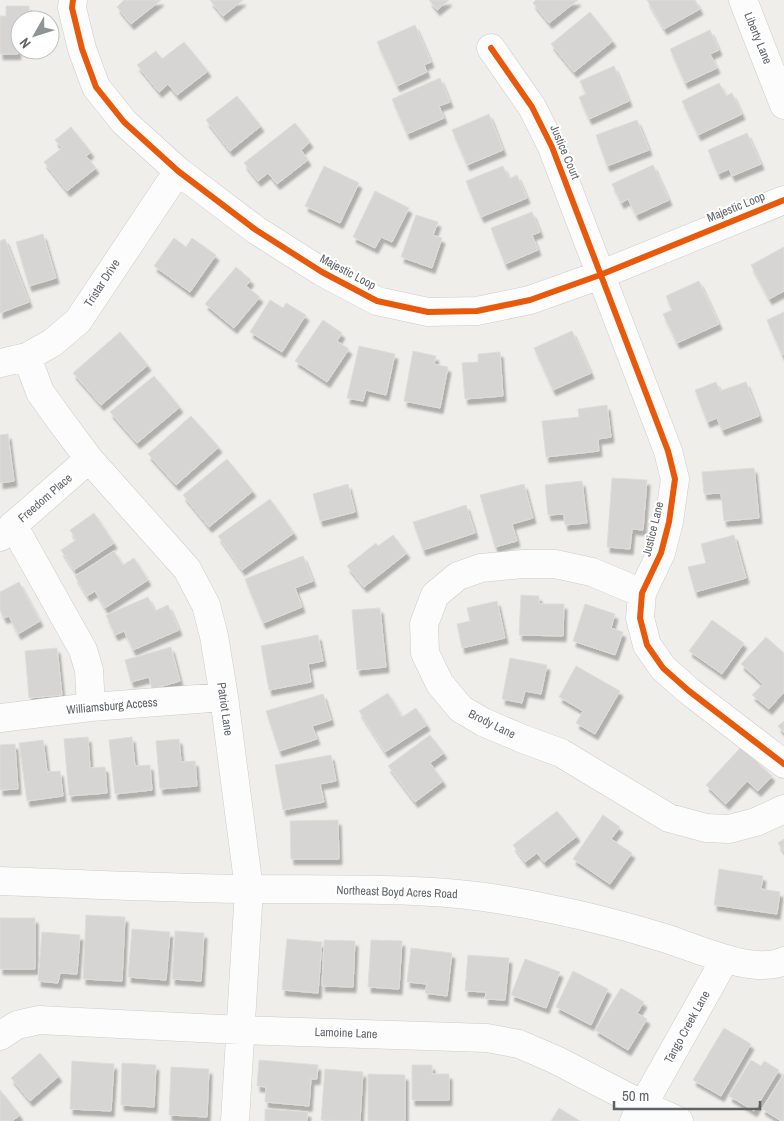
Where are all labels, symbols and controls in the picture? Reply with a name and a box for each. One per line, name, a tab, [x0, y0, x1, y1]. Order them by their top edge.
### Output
north arrow	[10, 10, 60, 60]
street label: Liberty Lane	[740, 10, 776, 66]
text: N	[15, 34, 35, 52]
street label: Justice Court	[546, 122, 584, 182]
street label: Majestic Loop	[705, 188, 767, 226]
street label: Majestic Loop	[317, 251, 379, 293]
street label: Tristar Drive	[81, 256, 123, 310]
street label: Freedom Place	[15, 470, 75, 526]
street label: Justice Lane	[638, 500, 668, 558]
street label: Patriot Lane	[213, 681, 237, 737]
street label: Williamsburg Access	[66, 694, 158, 718]
street label: Brody Lane	[466, 706, 518, 742]
street label: Northeast Boyd Acres Road	[336, 882, 458, 902]
street label: Tango Creek Lane	[660, 988, 714, 1066]
street label: Lamoine Lane	[314, 1024, 378, 1042]
scale bar	[614, 1078, 760, 1110]
text: 50 m	[622, 1085, 649, 1106]

